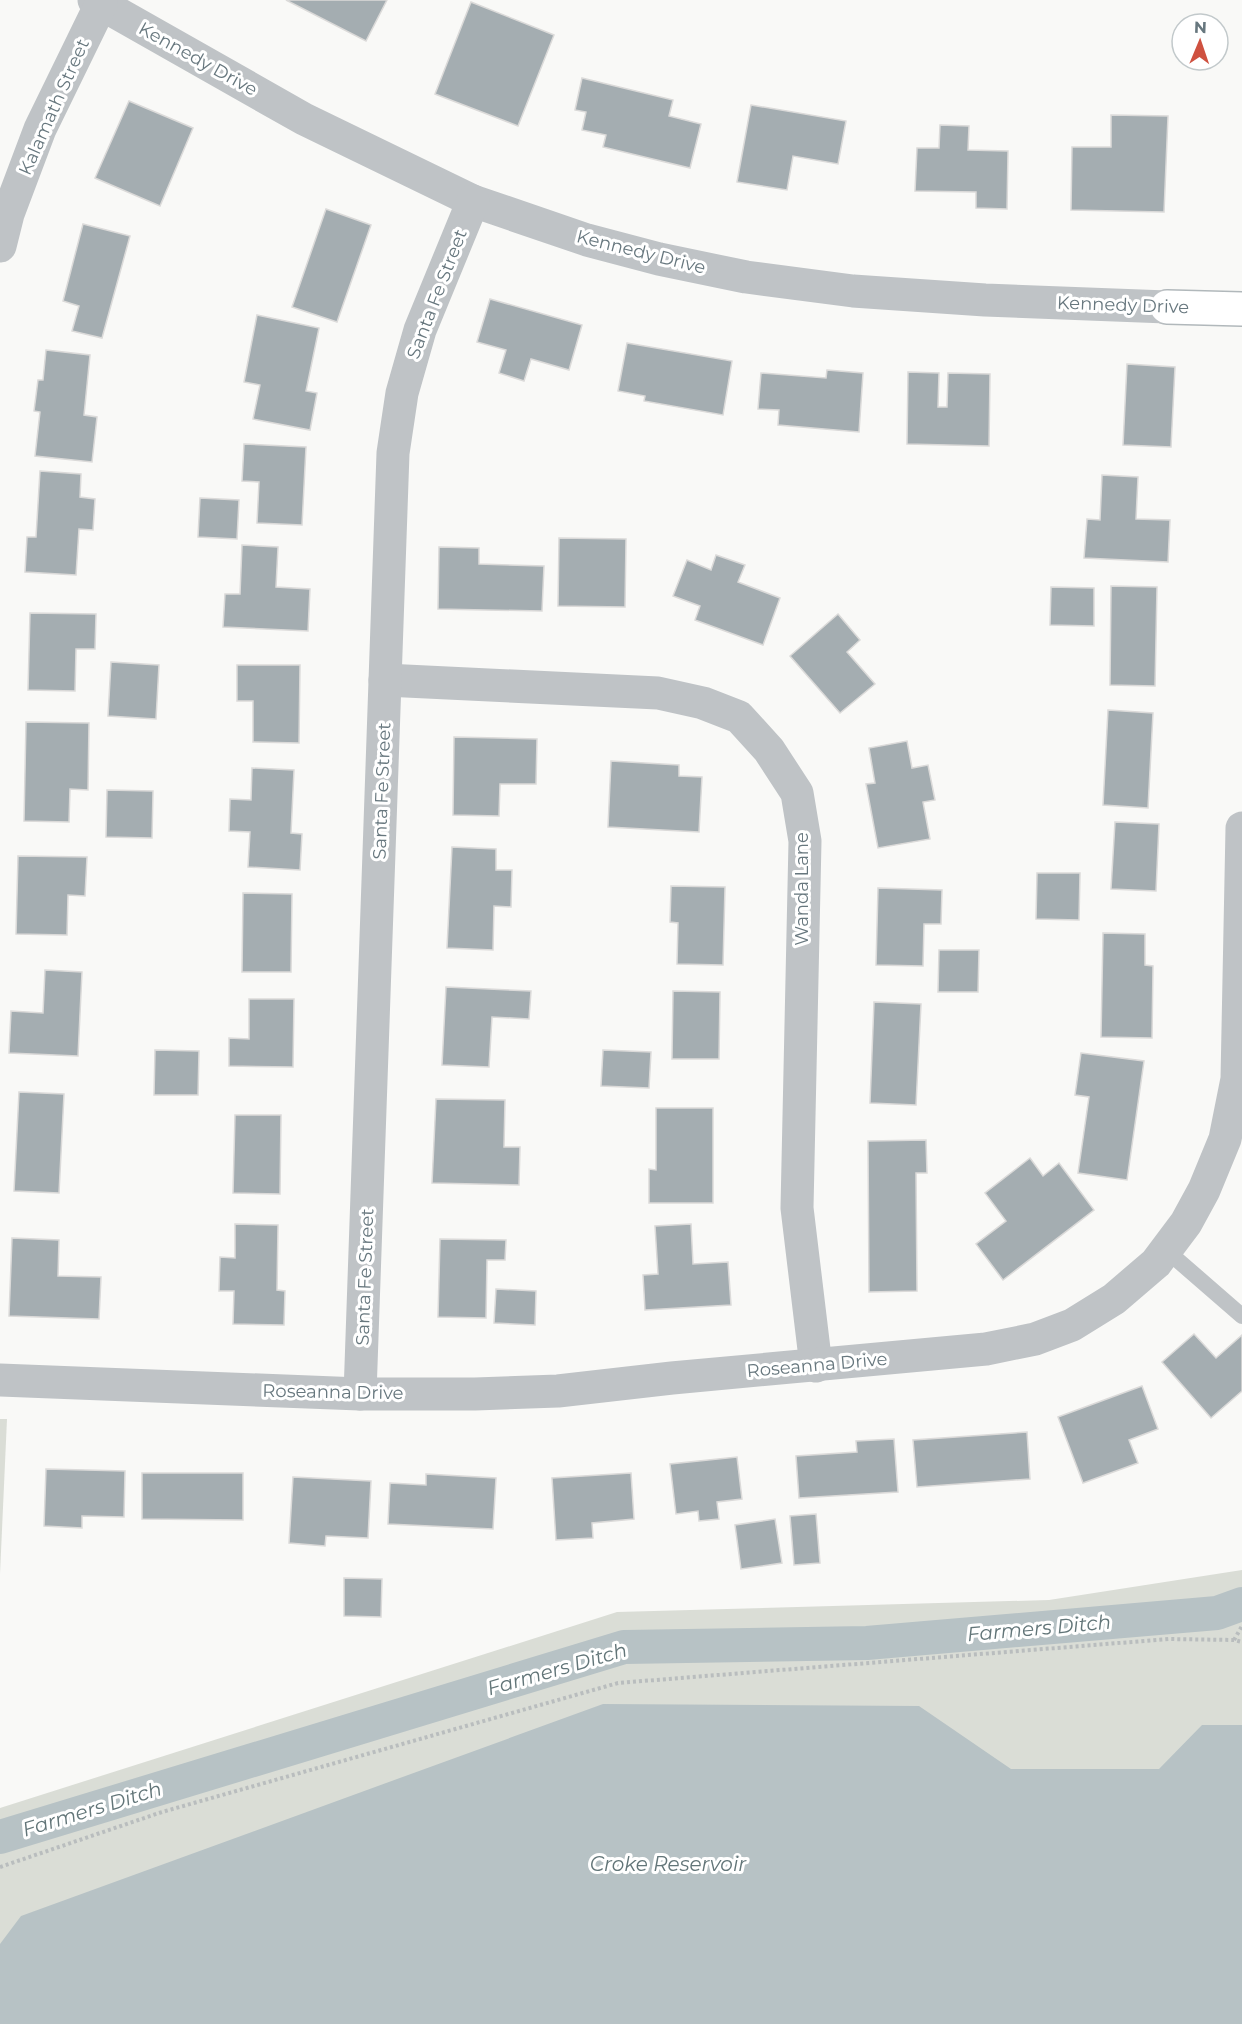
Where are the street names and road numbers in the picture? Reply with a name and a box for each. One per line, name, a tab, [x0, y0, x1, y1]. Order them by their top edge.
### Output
street label: Kennedy Drive	[135, 17, 261, 101]
street label: Kalamath Street	[14, 35, 94, 179]
street label: Kennedy Drive	[574, 225, 708, 279]
street label: Santa Fe Street	[402, 226, 472, 362]
street label: Kennedy Drive	[1057, 292, 1190, 318]
street label: Santa Fe Street	[369, 722, 395, 860]
street label: Wanda Lane	[791, 832, 813, 946]
street label: Santa Fe Street	[352, 1208, 378, 1346]
street label: Roseanna Drive	[746, 1348, 888, 1382]
street label: Roseanna Drive	[262, 1380, 404, 1404]

